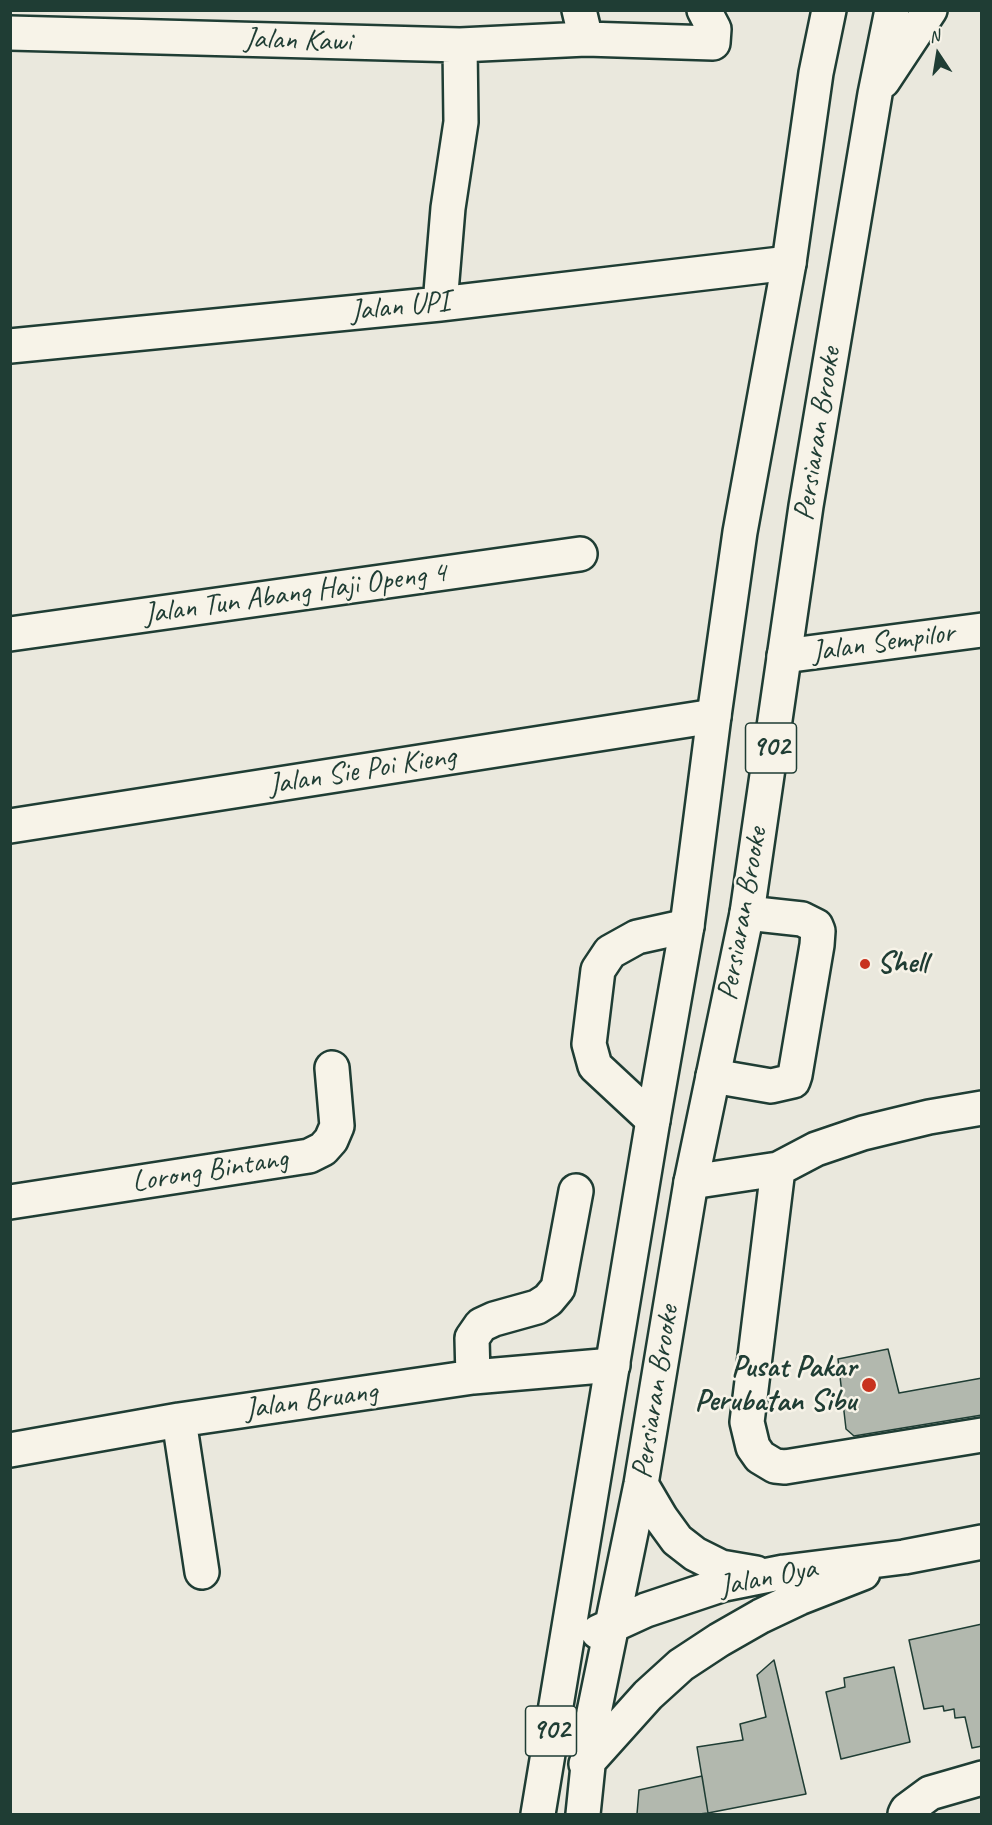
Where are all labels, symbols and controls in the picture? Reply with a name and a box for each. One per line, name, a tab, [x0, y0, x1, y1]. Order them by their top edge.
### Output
street label: Jalan Kawi	[244, 21, 352, 61]
north arrow	[908, 24, 968, 84]
text: N	[927, 26, 941, 47]
street label: Jalan UPI	[348, 284, 452, 330]
street label: Persiaran Brooke	[787, 345, 849, 523]
street label: Jalan Tun Abang Haji Openg 4	[141, 555, 449, 633]
street label: Jalan Sempilor	[809, 615, 957, 671]
road number: 902	[746, 723, 796, 773]
street label: Jalan Sie Poi Kieng	[266, 738, 458, 804]
street label: Persiaran Brooke	[710, 825, 776, 1003]
place label: Shell	[877, 946, 927, 982]
marker: Shell	[858, 957, 872, 971]
street label: Lorong Bintang	[130, 1141, 290, 1201]
street label: Persiaran Brooke	[625, 1303, 687, 1481]
place label: Pusat Pakar Perubatan Sibu	[695, 1350, 856, 1420]
street label: Jalan Bruang	[242, 1374, 380, 1428]
marker: Pusat Pakar Perubatan Sibu	[860, 1376, 878, 1394]
street label: Jalan Oya	[716, 1551, 820, 1605]
road number: 902	[526, 1706, 576, 1756]

